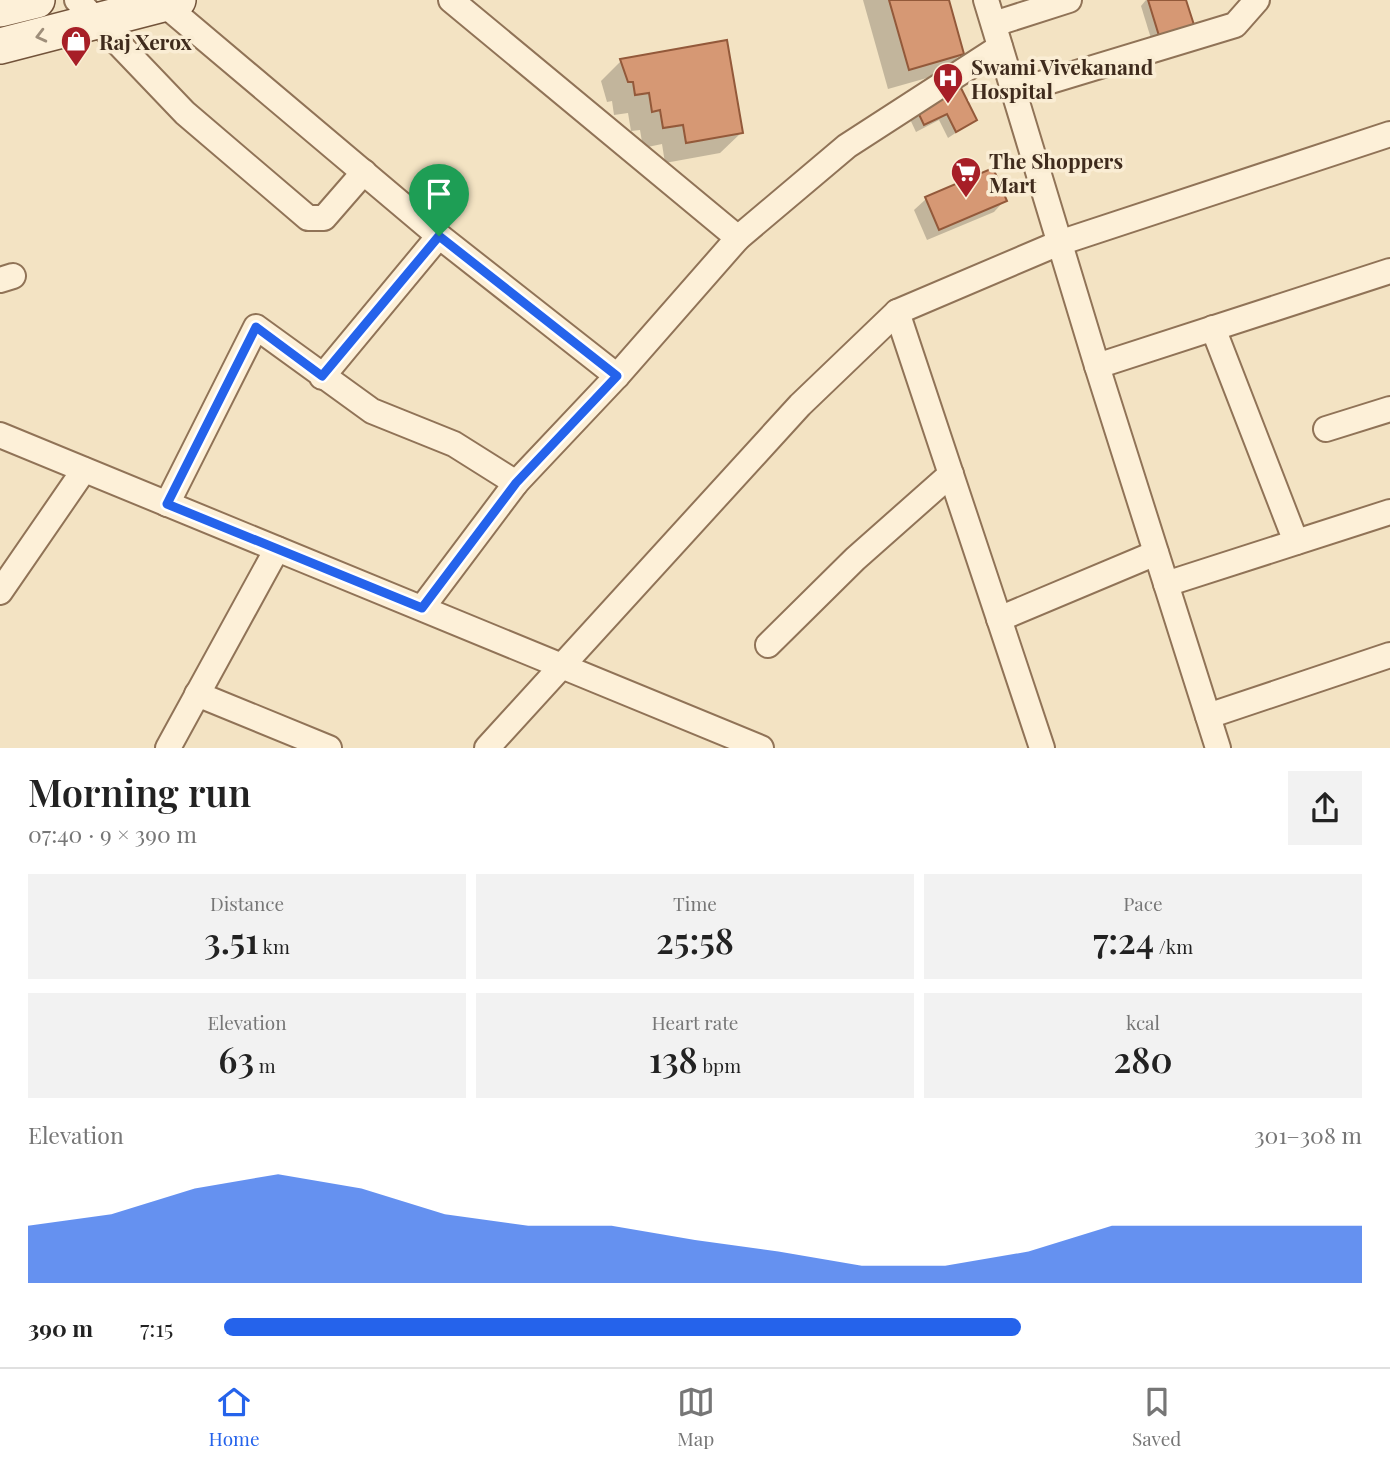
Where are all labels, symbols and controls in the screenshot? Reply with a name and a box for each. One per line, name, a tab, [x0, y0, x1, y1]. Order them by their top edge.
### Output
shop icon: Raj Xerox	[59, 24, 93, 68]
place label: Raj Xerox	[99, 27, 193, 55]
one-way arrow	[35, 28, 47, 42]
place label: Swami Vivekanand Hospital	[971, 52, 1154, 104]
hospital icon: Swami Vivekanand Hospital	[931, 61, 965, 105]
place label: The Shoppers Mart	[989, 146, 1123, 198]
supermarket icon: The Shoppers Mart	[949, 155, 983, 199]
pin	[409, 164, 469, 236]
icon: arrive	[420, 175, 458, 213]
text: Morning run	[28, 766, 251, 817]
button: share	[1288, 771, 1362, 845]
text: 07:40 · 9 × 390 m	[28, 818, 197, 849]
text: Distance	[210, 890, 284, 916]
text: Time	[673, 890, 717, 916]
text: Pace	[1123, 890, 1163, 916]
text: 3.51	[204, 916, 258, 963]
text: 25:58	[656, 916, 734, 963]
text: 7:24	[1093, 916, 1154, 963]
text: km	[258, 933, 290, 959]
text: /km	[1154, 933, 1193, 959]
text: Elevation	[207, 1009, 287, 1035]
text: Heart rate	[652, 1009, 738, 1035]
text: kcal	[1126, 1009, 1160, 1035]
text: 63	[218, 1035, 254, 1082]
text: 138	[649, 1035, 698, 1082]
text: 280	[1113, 1035, 1173, 1082]
text: m	[254, 1052, 276, 1078]
text: bpm	[698, 1052, 741, 1078]
text: Elevation	[28, 1119, 124, 1150]
text: 301–308 m	[1254, 1119, 1362, 1150]
text: 390 m	[28, 1312, 93, 1343]
text: 7:15	[140, 1312, 173, 1343]
tab: Home	[209, 1383, 260, 1451]
tab: Map	[677, 1383, 715, 1451]
tab: Saved	[1132, 1383, 1181, 1451]

